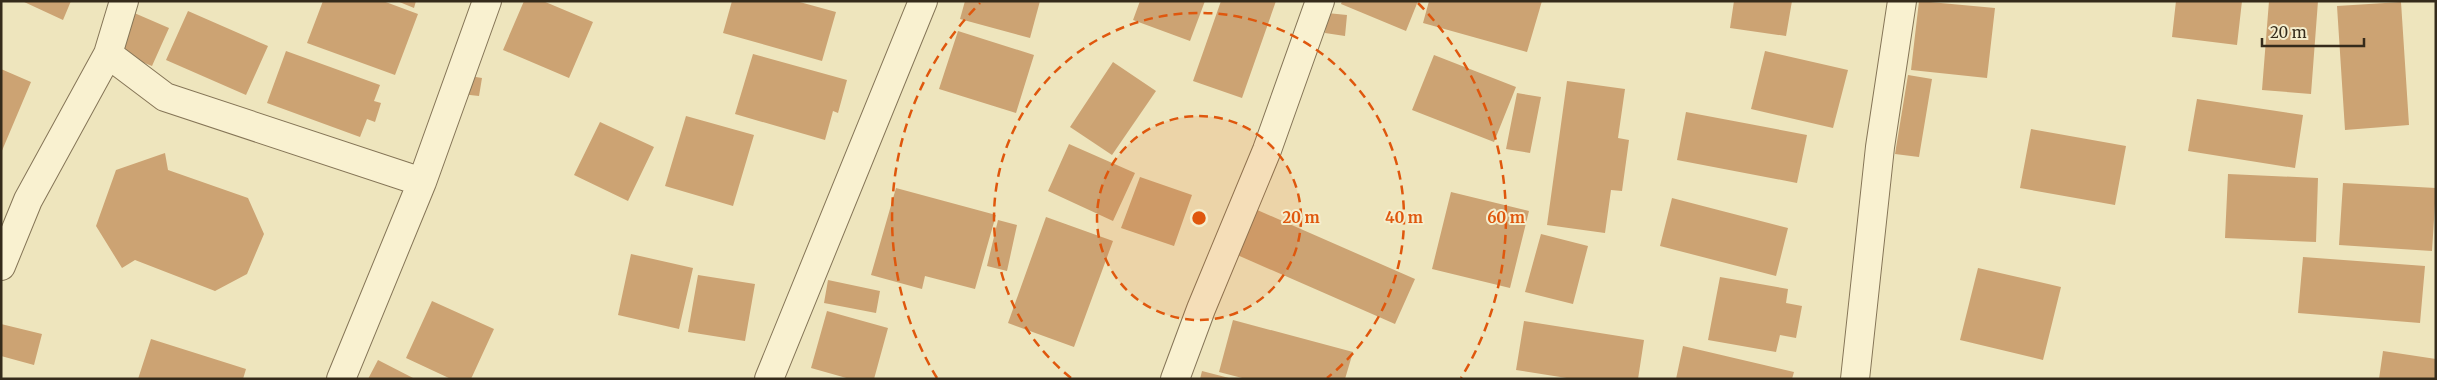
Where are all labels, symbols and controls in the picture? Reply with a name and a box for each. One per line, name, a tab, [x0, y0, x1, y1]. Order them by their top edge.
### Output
scale bar	[2262, 15, 2364, 47]
text: 20 m	[2270, 23, 2307, 42]
text: 20 m	[1282, 208, 1320, 227]
text: 40 m	[1385, 208, 1423, 227]
text: 60 m	[1487, 208, 1525, 227]
centre of rings	[1190, 209, 1208, 227]

